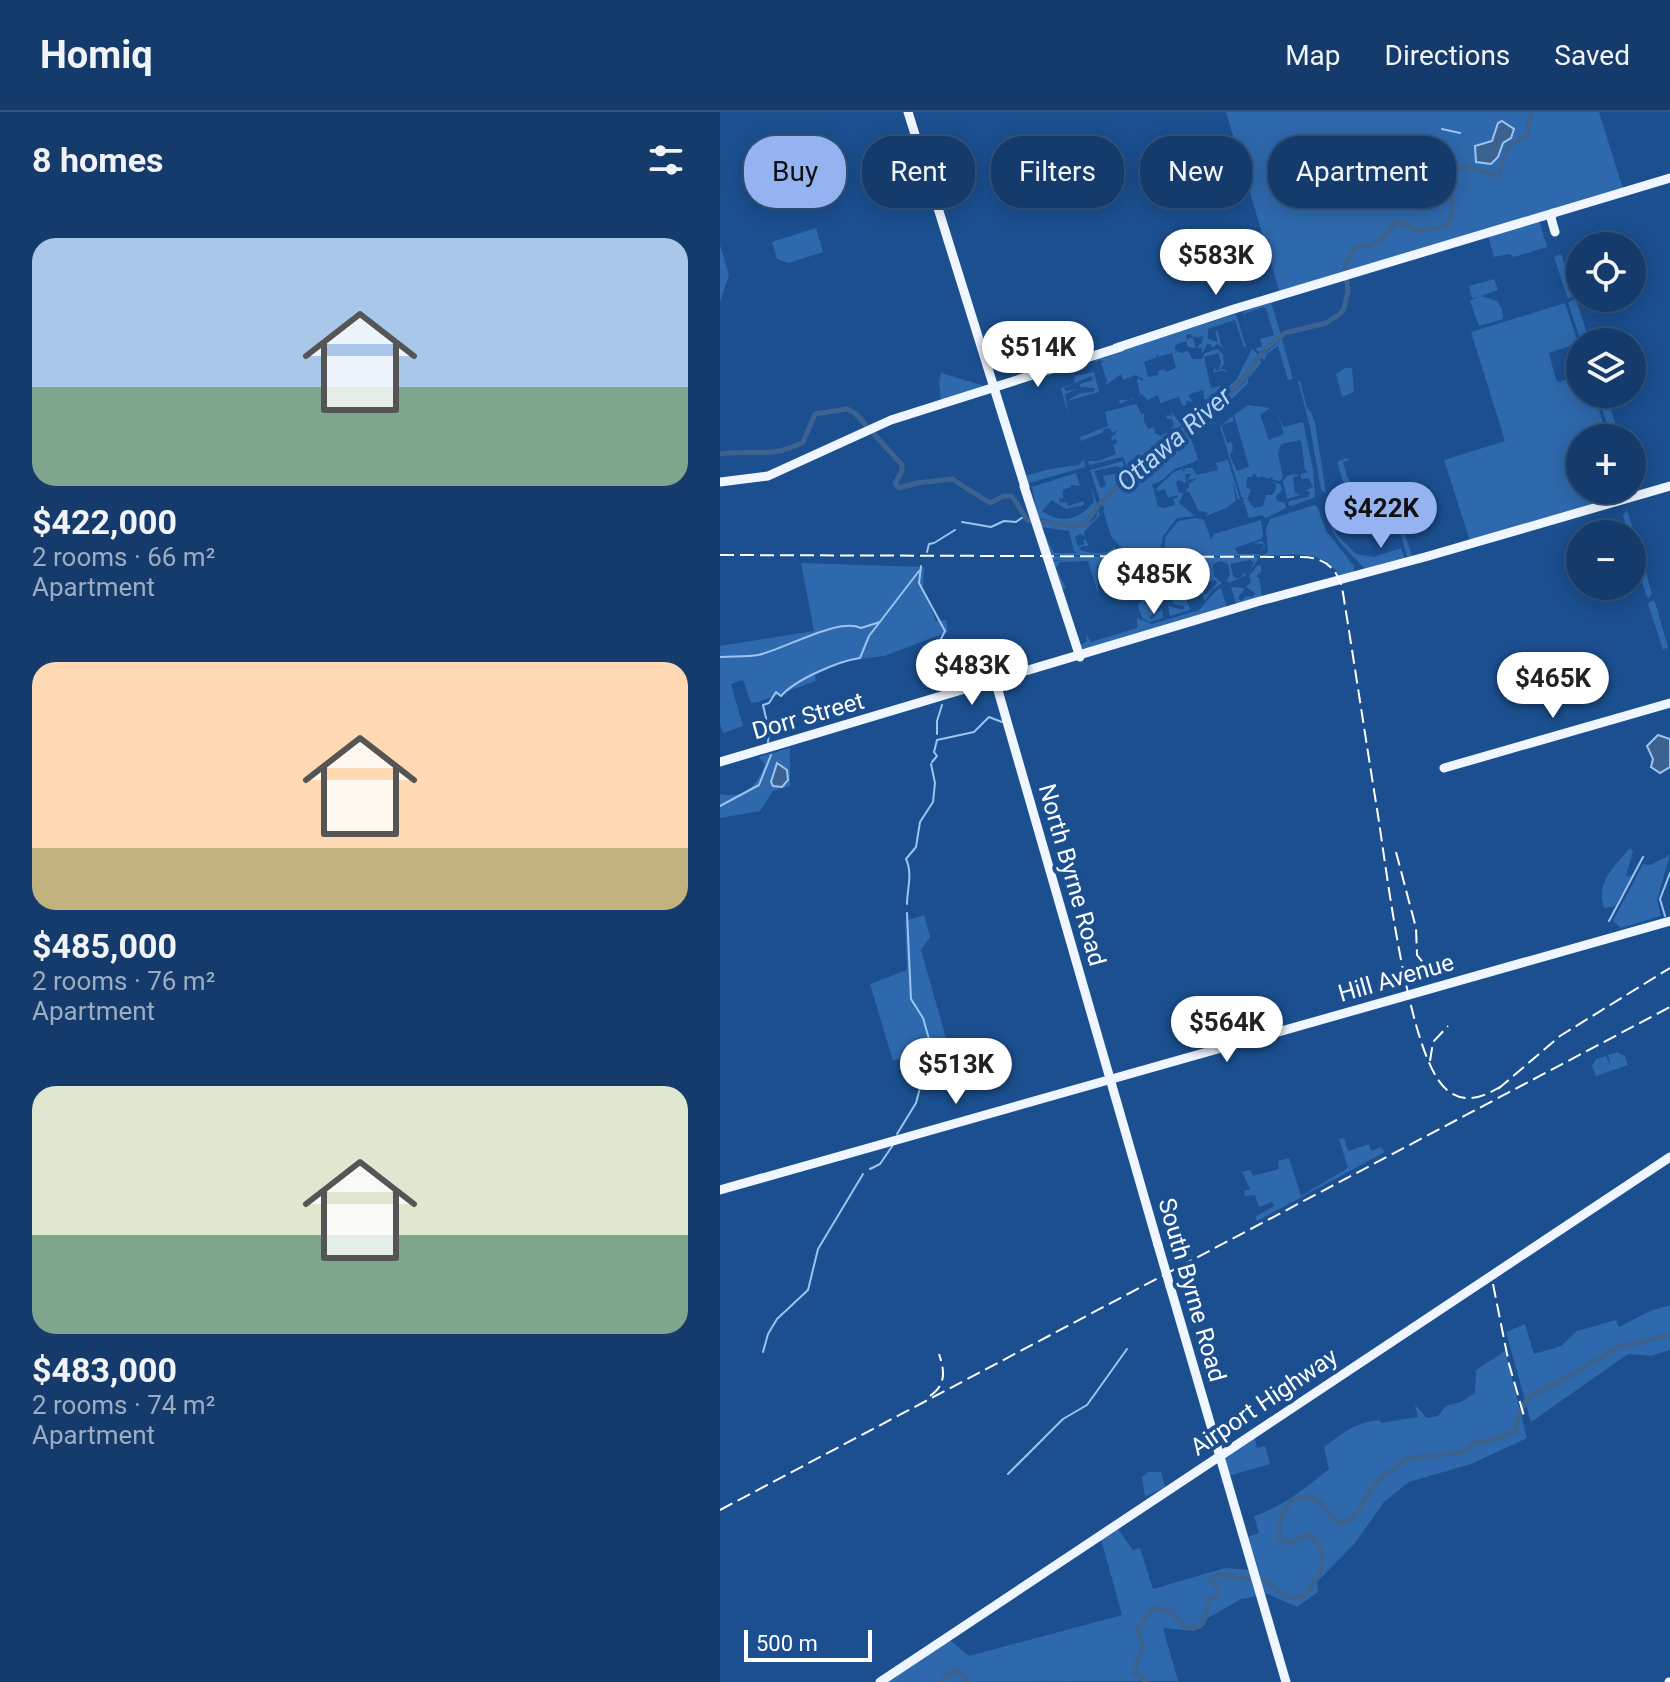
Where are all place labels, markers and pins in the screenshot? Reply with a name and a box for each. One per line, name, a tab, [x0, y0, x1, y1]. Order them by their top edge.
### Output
pin: $583K	[1160, 229, 1272, 297]
pin: $514K	[982, 321, 1094, 389]
pin: $422K	[1325, 482, 1437, 550]
pin: $485K	[1098, 548, 1210, 616]
pin: $483K	[916, 639, 1028, 707]
pin: $465K	[1497, 652, 1609, 720]
pin: $564K	[1171, 996, 1283, 1064]
pin: $513K	[900, 1038, 1012, 1106]

